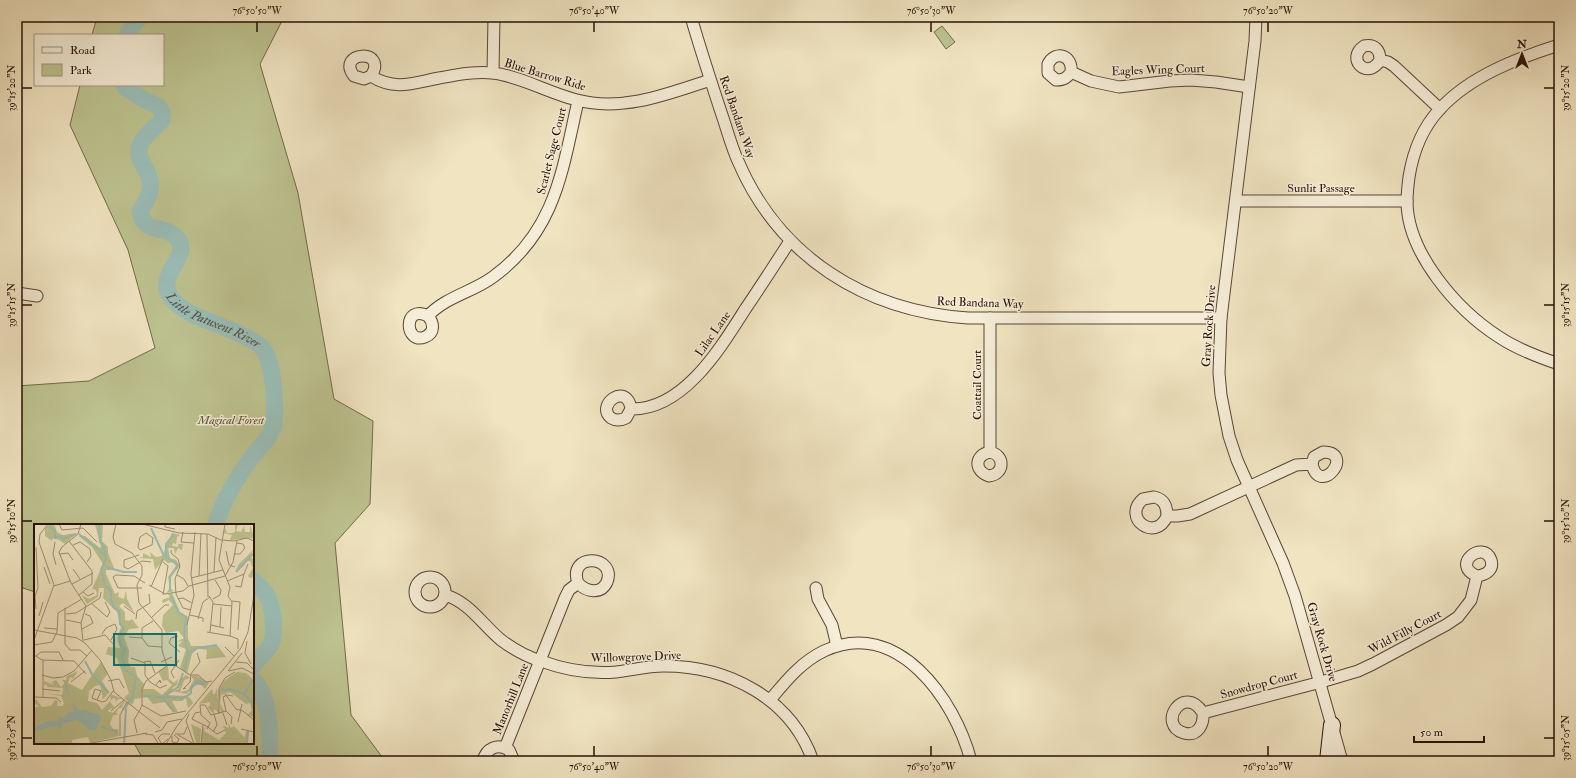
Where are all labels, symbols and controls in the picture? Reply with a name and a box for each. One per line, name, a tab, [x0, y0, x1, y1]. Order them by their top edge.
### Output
text: 76°50'50"W	[232, 5, 282, 17]
text: 76°50'40"W	[569, 5, 620, 17]
text: 76°50'30"W	[907, 5, 956, 17]
text: 76°50'20"W	[1243, 5, 1294, 17]
legend	[34, 34, 164, 86]
north arrow	[1502, 34, 1542, 74]
text: N	[1516, 38, 1528, 51]
text: Road	[70, 43, 95, 58]
street label: Blue Barrow Ride	[502, 55, 588, 95]
street label: Eagles Wing Court	[1111, 61, 1205, 79]
text: Park	[70, 63, 92, 78]
text: 39°15'20"N	[6, 65, 18, 111]
text: 39°15'20"N	[1560, 65, 1572, 111]
street label: Red Bandana Way	[716, 74, 758, 161]
street label: Scarlet Sage Court	[534, 106, 570, 196]
street label: Sunlit Passage	[1287, 181, 1355, 196]
text: 39°15'15"N	[6, 283, 18, 327]
text: 39°15'15"N	[1560, 283, 1572, 327]
street label: Gray Rock Drive	[1199, 285, 1219, 367]
water label: Little Patuxent River	[162, 289, 265, 352]
street label: Red Bandana Way	[936, 294, 1024, 312]
street label: Lilac Lane	[692, 308, 734, 360]
street label: Coattail Court	[970, 350, 985, 420]
park label: Magical Forest	[197, 413, 265, 428]
text: 39°15'10"N	[6, 498, 18, 543]
text: 39°15'10"N	[1560, 498, 1572, 543]
inset map	[34, 524, 254, 744]
street label: Gray Rock Drive	[1303, 601, 1341, 683]
street label: Wild Filly Court	[1365, 606, 1444, 658]
street label: Willowgrove Drive	[589, 648, 682, 666]
street label: Manorhill Lane	[490, 661, 532, 737]
street label: Snowdrop Court	[1219, 667, 1300, 703]
text: 39°15'05"N	[6, 715, 18, 761]
text: 39°15'05"N	[1560, 715, 1572, 761]
scale bar	[1414, 718, 1484, 744]
text: 50 m	[1420, 725, 1444, 740]
text: 76°50'50"W	[232, 761, 282, 773]
text: 76°50'40"W	[569, 761, 620, 773]
text: 76°50'30"W	[907, 761, 956, 773]
text: 76°50'20"W	[1243, 761, 1294, 773]

